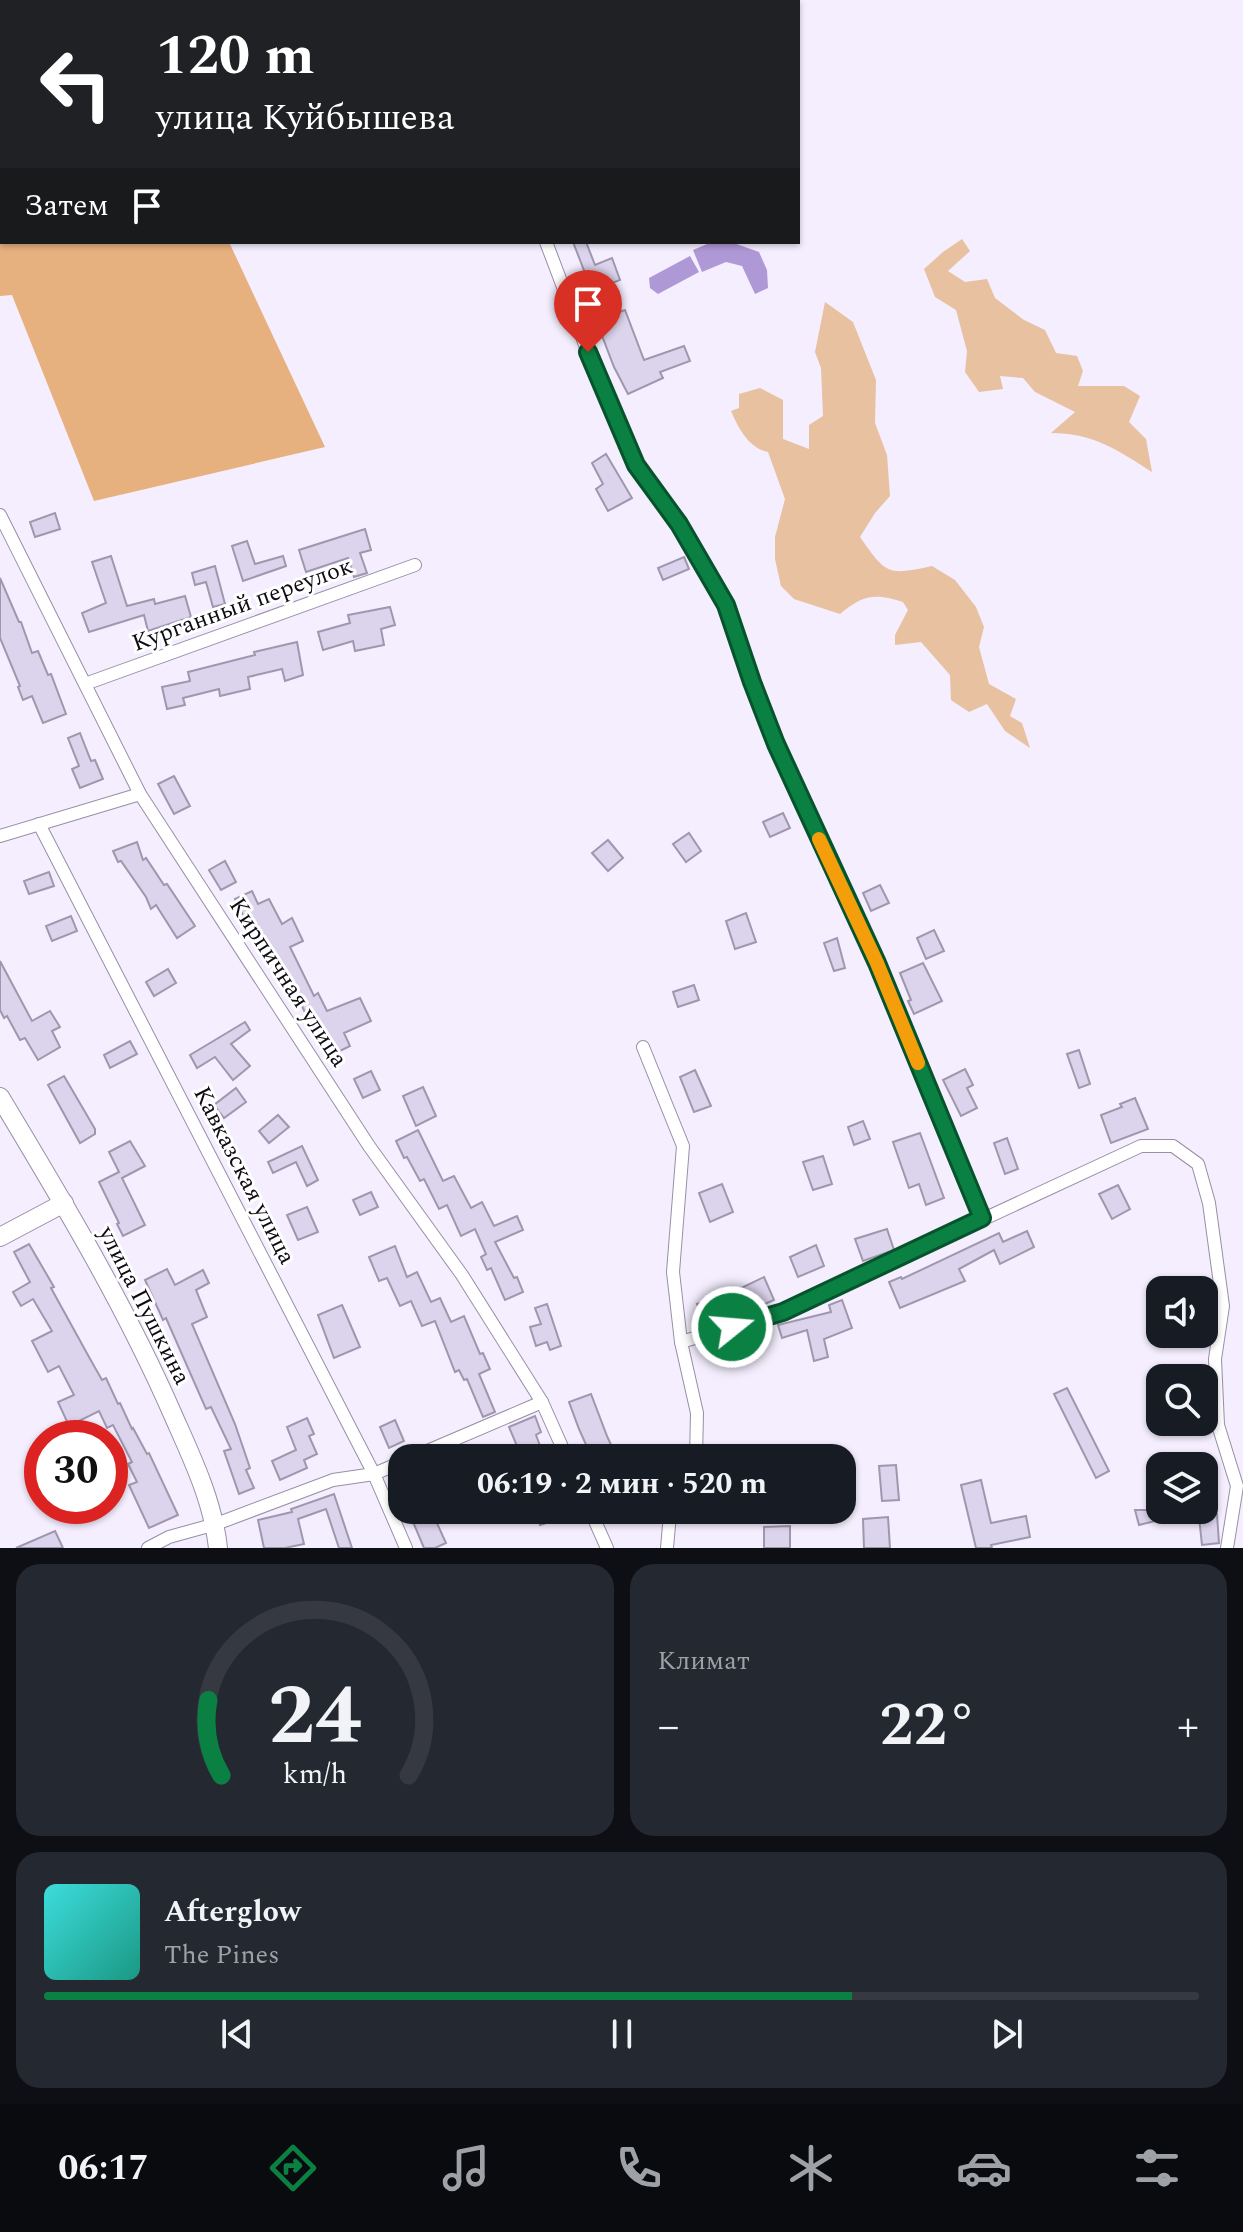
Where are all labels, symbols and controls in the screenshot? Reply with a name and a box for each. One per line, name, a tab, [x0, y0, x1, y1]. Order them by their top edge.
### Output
text: 120 m	[156, 14, 315, 99]
icon: left	[24, 32, 128, 136]
text: улица Куйбышева	[156, 91, 455, 146]
text: Затем	[24, 183, 109, 229]
icon: arrive	[125, 184, 169, 228]
pin	[554, 270, 622, 352]
icon: arrive	[566, 282, 610, 326]
street label: Курганный переулок	[127, 548, 358, 662]
street label: Кирпичная улица	[220, 890, 357, 1075]
street label: Кавказская улица	[184, 1080, 305, 1271]
street label: улица Пушкина	[88, 1219, 200, 1391]
map controls	[1146, 1276, 1218, 1524]
button: sound	[1146, 1276, 1218, 1348]
position arrow	[690, 1285, 774, 1369]
button: search	[1146, 1364, 1218, 1436]
speed limit sign: 30	[24, 1420, 128, 1524]
button: layers	[1146, 1452, 1218, 1524]
text: 06:19 · 2 мин · 520 m	[477, 1461, 767, 1507]
text: Климат	[658, 1641, 750, 1681]
text: 24	[268, 1654, 361, 1781]
text: 22°	[880, 1680, 977, 1772]
text: −	[658, 1693, 680, 1760]
text: +	[1177, 1693, 1199, 1760]
text: km/h	[283, 1753, 347, 1796]
text: Afterglow	[164, 1889, 301, 1935]
text: The Pines	[164, 1935, 279, 1975]
icon: previous	[215, 2012, 259, 2056]
icon: pause	[600, 2012, 644, 2056]
icon: next	[985, 2012, 1029, 2056]
icon: directions	[265, 2140, 321, 2196]
icon: music	[438, 2140, 494, 2196]
icon: phone	[611, 2140, 667, 2196]
icon: climate	[783, 2140, 839, 2196]
icon: car	[956, 2140, 1012, 2196]
icon: filters	[1129, 2140, 1185, 2196]
text: 06:17	[58, 2141, 149, 2196]

